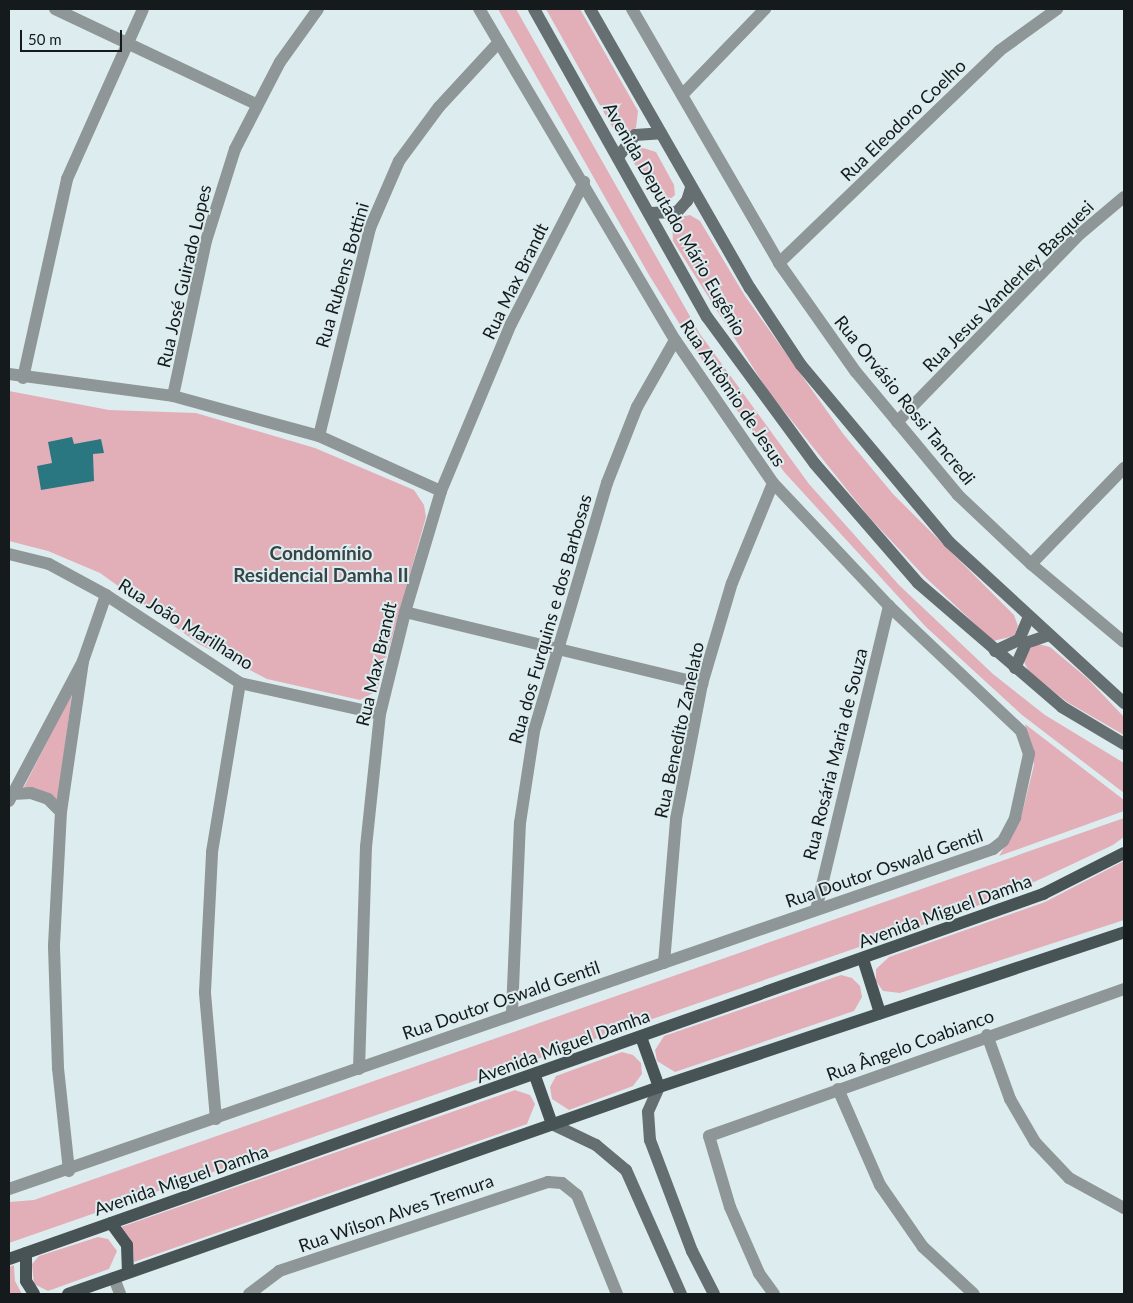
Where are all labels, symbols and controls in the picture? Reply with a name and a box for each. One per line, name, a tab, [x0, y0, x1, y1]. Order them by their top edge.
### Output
scale bar	[22, 20, 125, 52]
text: 50 m	[28, 30, 62, 48]
street label: Rua Eleodoro Coelho	[836, 55, 970, 185]
street label: Avenida Deputado Mário Eugênio	[599, 98, 751, 340]
street label: Rua José Guirado Lopes	[152, 182, 216, 370]
street label: Rua Jesus Vanderley Basquesi	[917, 195, 1099, 377]
street label: Rua Rubens Bottini	[311, 200, 373, 350]
street label: Rua Max Brandt	[477, 219, 553, 343]
street label: Rua Orvásio Rossi Tancredi	[830, 311, 980, 489]
street label: Rua Antômio de Jesus	[675, 315, 791, 471]
street label: Rua dos Furquins e dos Barbosas	[504, 492, 596, 746]
district label: Condomínio Residencial Damha II	[233, 542, 409, 586]
street label: Rua João Marilhano	[114, 574, 258, 674]
street label: Rua Max Brandt	[351, 600, 401, 728]
street label: Rua Benedito Zanelato	[650, 640, 708, 820]
street label: Rua Rosária Maria de Souza	[798, 646, 872, 862]
street label: Rua Doutor Oswald Gentil	[782, 824, 986, 912]
street label: Avenida Miguel Damha	[855, 870, 1035, 952]
street label: Rua Doutor Oswald Gentil	[399, 956, 603, 1044]
street label: Rua Ângelo Coabianco	[823, 1004, 997, 1086]
street label: Avenida Miguel Damha	[473, 1005, 653, 1087]
street label: Avenida Miguel Damha	[91, 1140, 271, 1220]
street label: Rua Wilson Alves Tremura	[295, 1169, 497, 1257]

